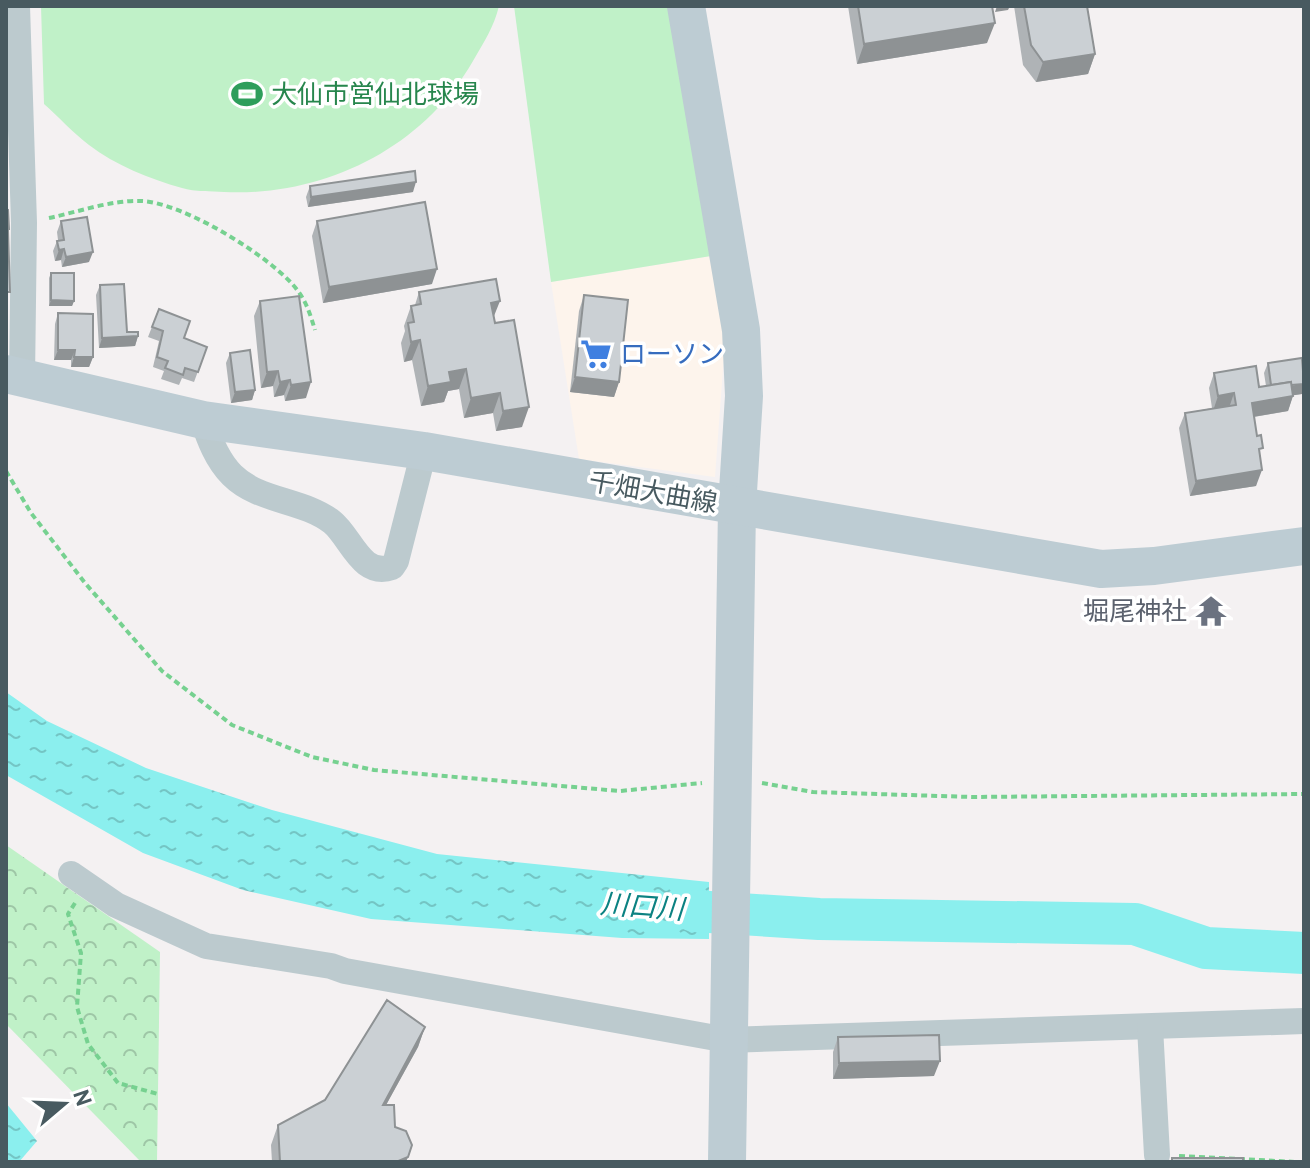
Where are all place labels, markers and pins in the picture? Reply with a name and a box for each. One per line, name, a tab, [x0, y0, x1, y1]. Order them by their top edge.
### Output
sports icon: 大仙市営仙北球場	[230, 77, 264, 111]
place label: 大仙市営仙北球場	[271, 80, 479, 113]
supermarket icon: ローソン	[579, 337, 613, 371]
place label: ローソン	[620, 340, 724, 373]
temple icon: 堀尾神社	[1194, 594, 1228, 628]
place label: 堀尾神社	[1083, 597, 1187, 630]

